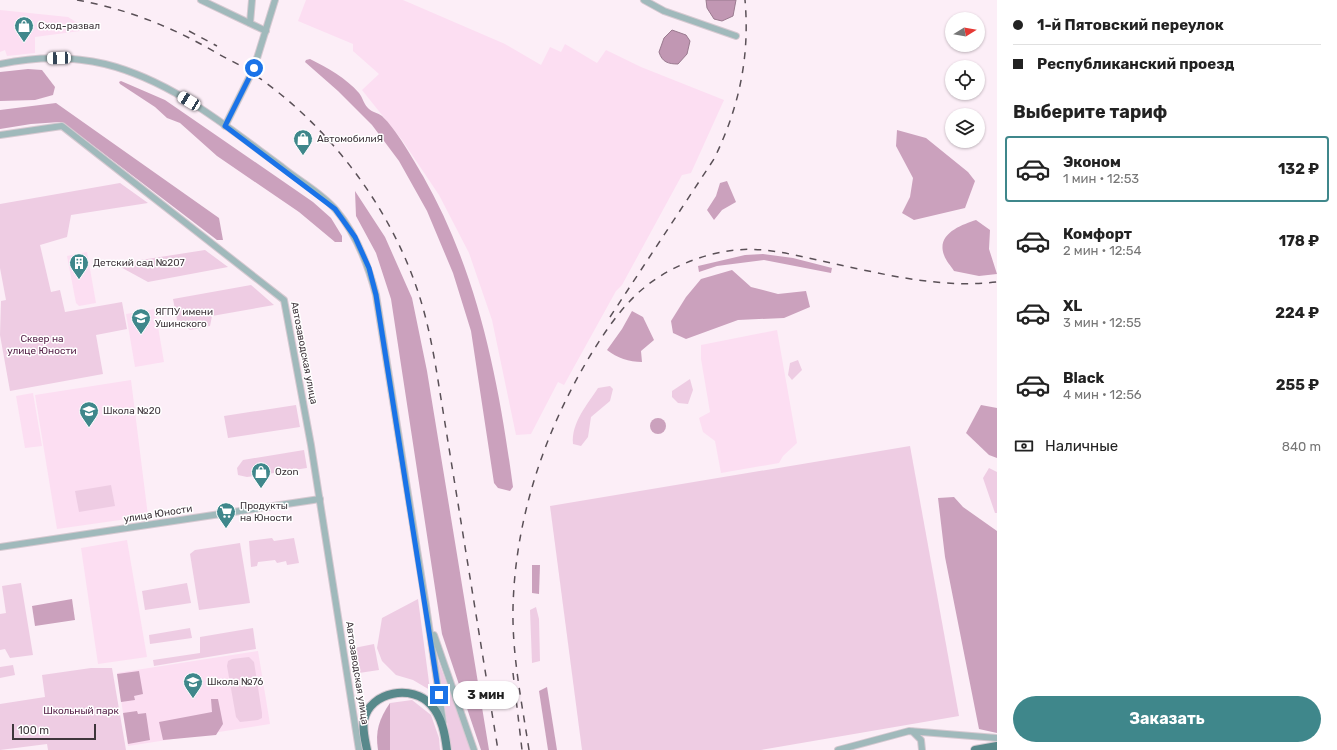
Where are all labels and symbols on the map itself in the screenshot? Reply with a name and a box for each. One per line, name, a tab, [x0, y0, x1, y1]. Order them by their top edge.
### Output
north arrow	[945, 12, 985, 52]
shop icon: Сход-развал	[13, 15, 35, 43]
place label: Сход-развал	[38, 20, 100, 32]
car	[47, 52, 71, 64]
route start	[245, 59, 263, 77]
car	[176, 90, 202, 112]
shop icon: АвтомобилиЯ	[292, 128, 314, 156]
place label: АвтомобилиЯ	[317, 133, 383, 145]
building icon: Детский сад №207	[68, 252, 90, 280]
place label: Детский сад №207	[93, 257, 185, 269]
street label: Автозаводская улица	[288, 301, 320, 405]
place label: ЯГПУ имени Ушинского	[155, 306, 213, 330]
school or university icon: ЯГПУ имени Ушинского	[130, 307, 152, 335]
park label: Сквер на улице Юности	[7, 333, 77, 357]
school or university icon: Школа №20	[78, 400, 100, 428]
place label: Школа №20	[103, 405, 161, 417]
shop icon: Ozon	[250, 461, 272, 489]
place label: Ozon	[275, 466, 299, 478]
place label: Продукты на Юности	[240, 500, 292, 524]
supermarket icon: Продукты на Юности	[215, 501, 237, 529]
street label: улица Юности	[123, 503, 193, 525]
street label: Автозаводская улица	[343, 621, 371, 725]
school or university icon: Школа №76	[182, 671, 204, 699]
place label: Школа №76	[207, 676, 263, 688]
callout: 3 мин	[453, 681, 519, 709]
route end	[430, 686, 448, 704]
park label: Школьный парк	[43, 705, 119, 717]
scale bar	[12, 722, 96, 741]

